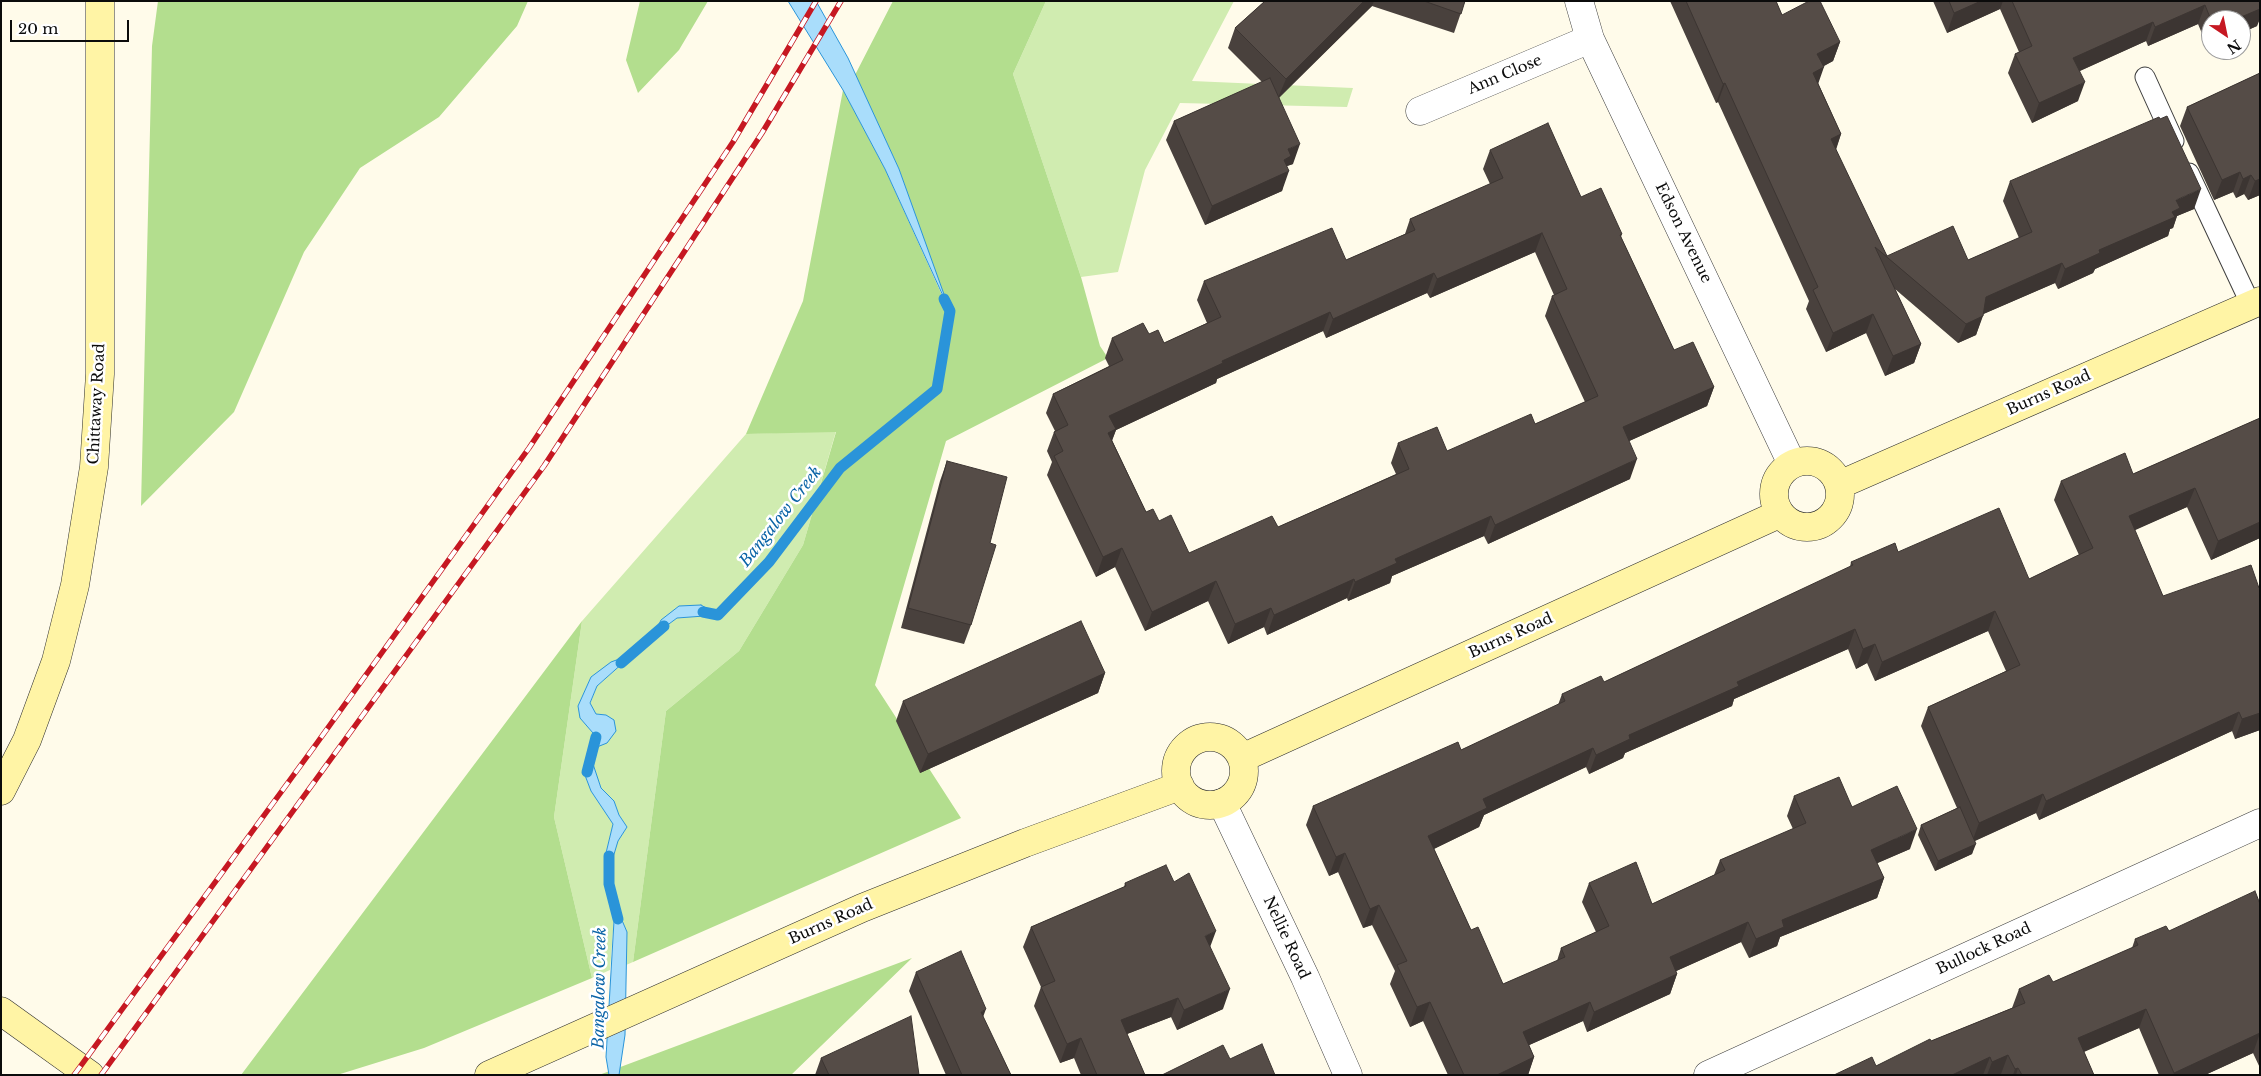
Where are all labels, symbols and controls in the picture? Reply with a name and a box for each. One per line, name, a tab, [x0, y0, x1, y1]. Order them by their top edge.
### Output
scale bar	[12, 10, 131, 42]
north arrow	[2201, 10, 2251, 60]
text: 20 m	[18, 19, 58, 38]
text: N	[2223, 35, 2244, 58]
street label: Ann Close	[1465, 51, 1545, 99]
street label: Edson Avenue	[1651, 180, 1715, 286]
street label: Chittaway Road	[85, 343, 109, 465]
street label: Burns Road	[2004, 366, 2094, 420]
water label: Bangalow Creek	[736, 463, 826, 571]
street label: Burns Road	[1466, 609, 1556, 663]
street label: Nellie Road	[1259, 894, 1313, 982]
street label: Burns Road	[786, 895, 876, 949]
street label: Bullock Road	[1934, 919, 2034, 979]
water label: Bangalow Creek	[589, 927, 611, 1049]

